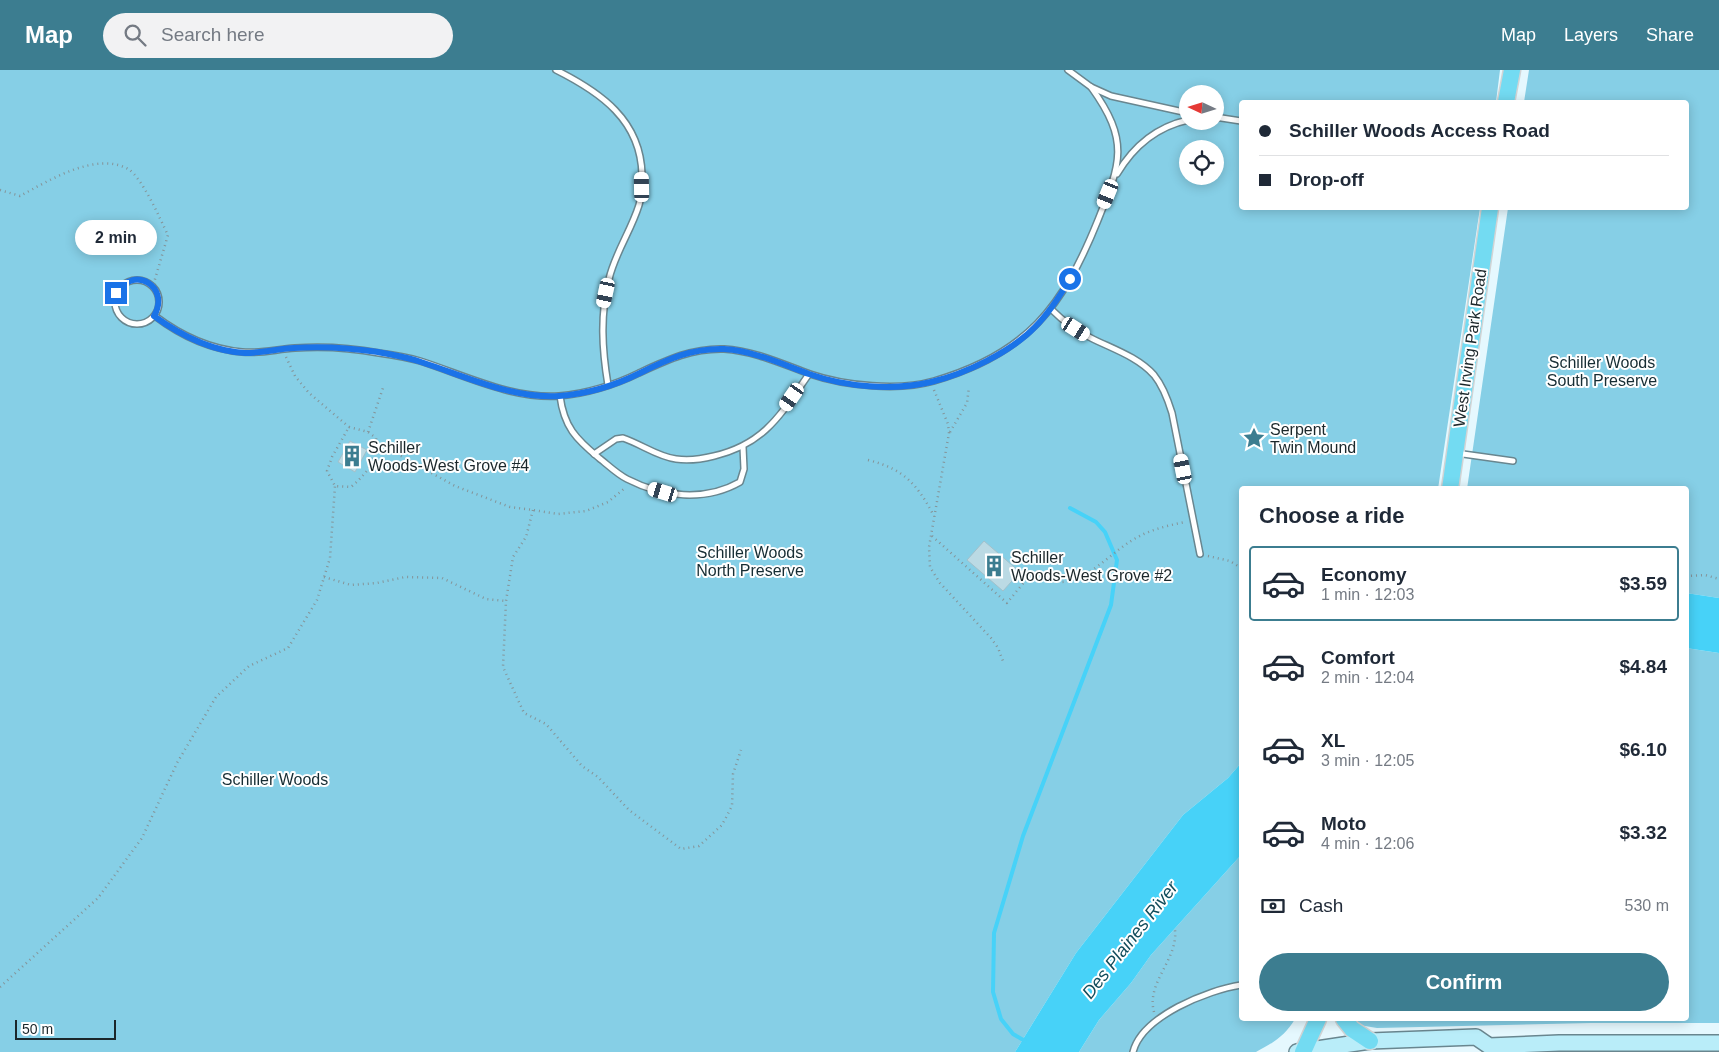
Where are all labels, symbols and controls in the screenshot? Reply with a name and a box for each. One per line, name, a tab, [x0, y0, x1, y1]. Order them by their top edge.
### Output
search box	[103, 13, 453, 58]
text: Map	[25, 21, 73, 48]
icon: search	[121, 21, 149, 49]
text: Search here	[161, 24, 265, 45]
text: Map	[1501, 25, 1536, 45]
text: Layers	[1564, 25, 1618, 45]
text: Share	[1646, 25, 1694, 45]
north arrow	[1179, 85, 1224, 130]
map controls	[1179, 85, 1224, 185]
text: Schiller Woods Access Road	[1289, 120, 1550, 141]
button: locate	[1179, 140, 1224, 185]
text: Drop-off	[1289, 169, 1364, 190]
car	[634, 172, 649, 202]
car	[1095, 177, 1120, 211]
callout: 2 min	[75, 220, 157, 256]
text: 2 min	[95, 229, 137, 246]
route start	[1059, 268, 1081, 290]
street label: West Irving Park Road	[1450, 268, 1490, 428]
car	[595, 277, 616, 309]
route end	[105, 282, 127, 304]
car	[1059, 315, 1092, 343]
park label: Schiller Woods South Preserve	[1547, 354, 1657, 389]
car	[777, 380, 806, 414]
place label: Serpent Twin Mound	[1270, 421, 1356, 456]
place icon: Serpent Twin Mound	[1241, 425, 1267, 451]
place label: Schiller Woods-West Grove #4	[368, 439, 529, 474]
building icon: Schiller Woods-West Grove #4	[339, 443, 365, 469]
car	[1172, 453, 1193, 485]
car	[646, 480, 679, 504]
text: Choose a ride	[1259, 503, 1404, 528]
park label: Schiller Woods North Preserve	[696, 544, 804, 579]
place label: Schiller Woods-West Grove #2	[1011, 549, 1172, 584]
building icon: Schiller Woods-West Grove #2	[981, 553, 1007, 579]
icon: car	[1261, 561, 1306, 606]
text: Economy	[1321, 564, 1407, 585]
text: $3.59	[1619, 573, 1667, 594]
text: 1 min · 12:03	[1321, 586, 1414, 603]
icon: car	[1261, 644, 1306, 689]
text: Comfort	[1321, 647, 1395, 668]
text: $4.84	[1619, 656, 1667, 677]
text: 2 min · 12:04	[1321, 669, 1414, 686]
icon: car	[1261, 727, 1306, 772]
text: XL	[1321, 730, 1345, 751]
text: $6.10	[1619, 739, 1667, 760]
text: 3 min · 12:05	[1321, 752, 1414, 769]
park label: Schiller Woods	[222, 771, 328, 788]
icon: car	[1261, 810, 1306, 855]
text: Moto	[1321, 813, 1366, 834]
text: $3.32	[1619, 822, 1667, 843]
text: 4 min · 12:06	[1321, 835, 1414, 852]
water label: Des Plaines River	[1078, 877, 1183, 1003]
icon: cash	[1259, 892, 1287, 920]
text: Cash	[1299, 895, 1343, 916]
text: 530 m	[1625, 897, 1669, 914]
button: Confirm	[1259, 953, 1669, 1011]
scale bar	[15, 1017, 116, 1040]
text: 50 m	[22, 1021, 53, 1037]

